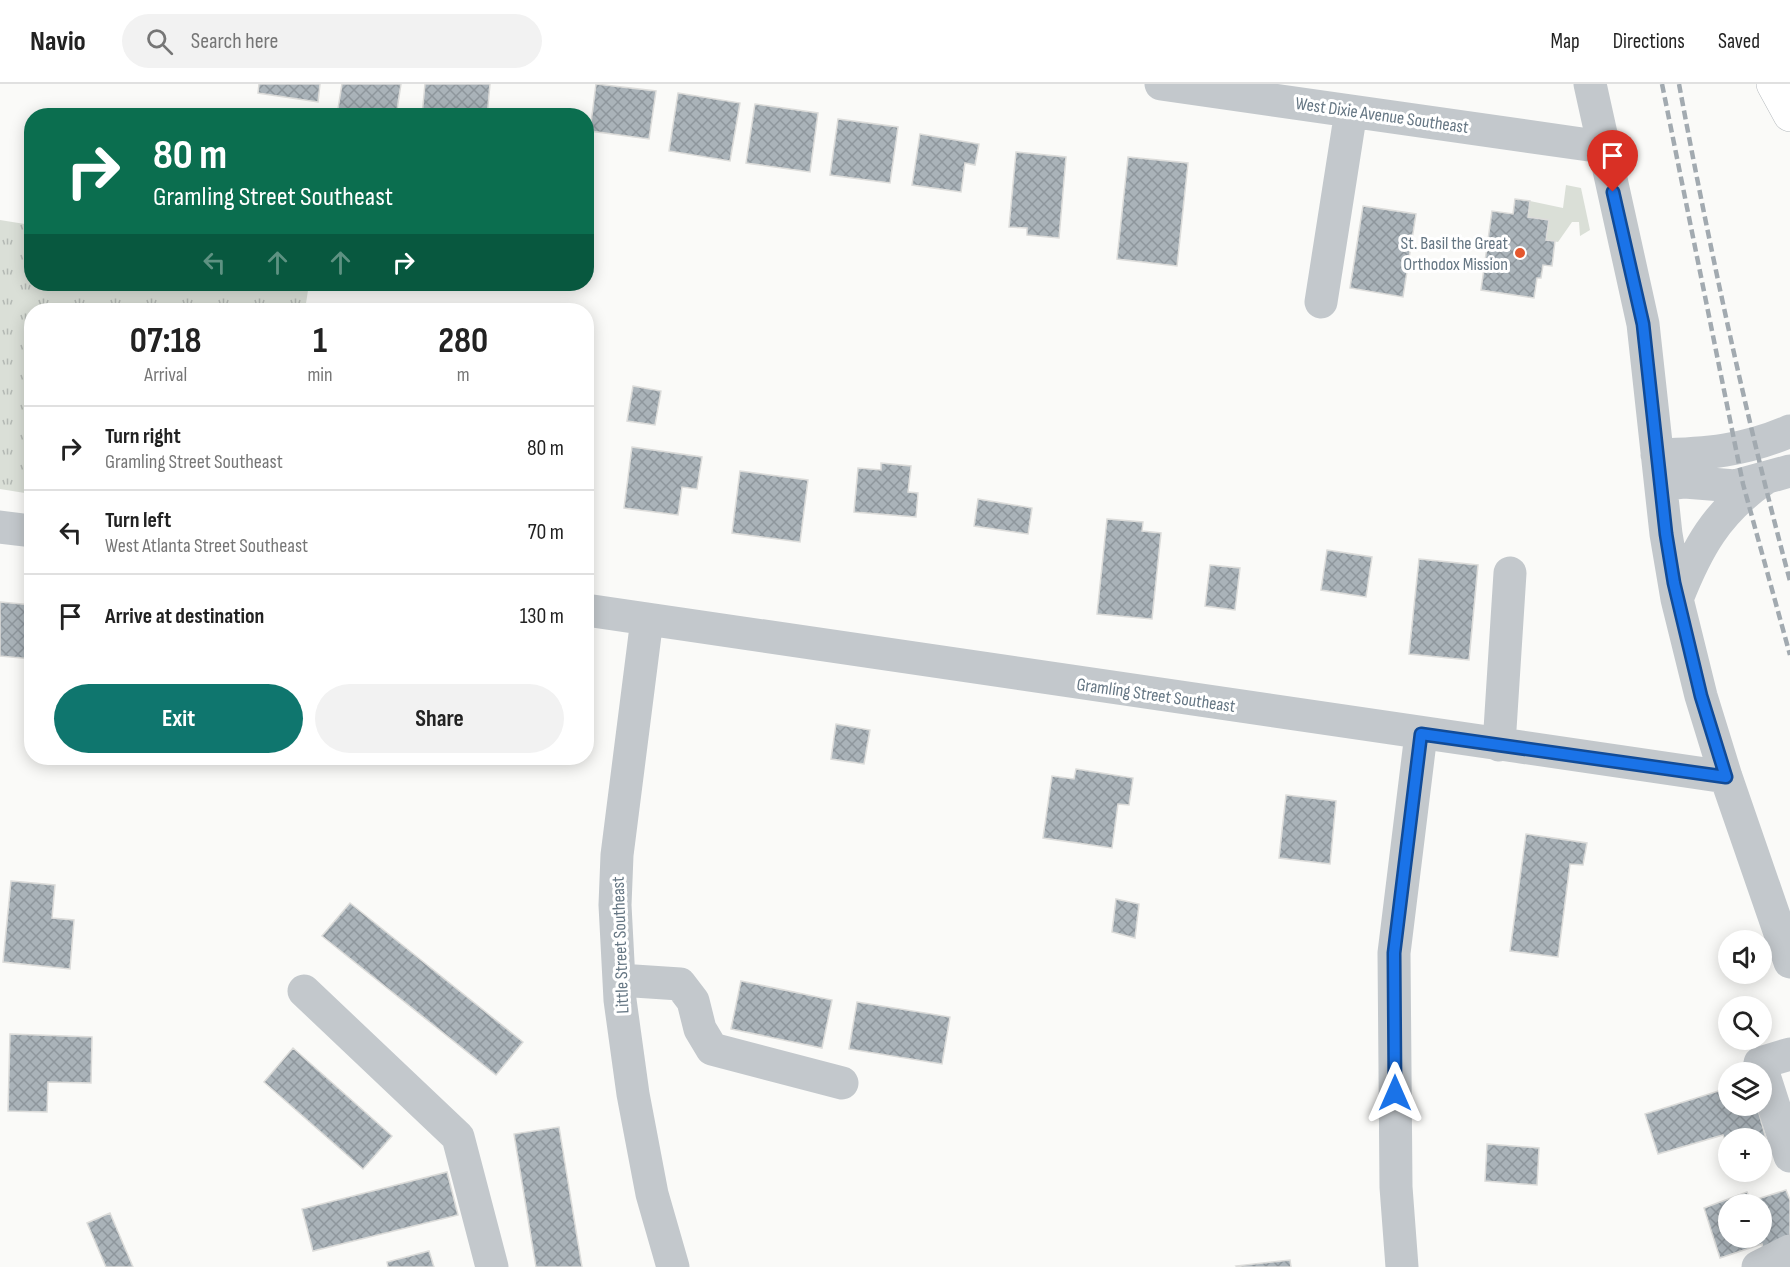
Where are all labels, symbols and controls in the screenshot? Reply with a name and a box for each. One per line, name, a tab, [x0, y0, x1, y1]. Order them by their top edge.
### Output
search box	[122, 14, 542, 68]
text: Navio	[30, 25, 86, 58]
icon: search	[143, 25, 176, 58]
text: Search here	[191, 28, 278, 55]
text: Map	[1550, 29, 1580, 54]
text: Directions	[1613, 29, 1685, 54]
text: Saved	[1718, 29, 1760, 54]
street label: West Dixie Avenue Southeast	[1294, 93, 1470, 138]
text: 80 m	[153, 130, 227, 181]
pin	[1587, 130, 1638, 192]
icon: right	[54, 132, 132, 210]
icon: arrive	[1596, 139, 1629, 172]
text: Gramling Street Southeast	[153, 181, 393, 213]
place label: St. Basil the Great Orthodox Mission	[1401, 233, 1508, 275]
icon: left	[198, 246, 231, 279]
icon: ahead	[261, 246, 294, 279]
icon: ahead	[324, 246, 357, 279]
icon: right	[387, 246, 420, 279]
marker: St. Basil the Great Orthodox Mission	[1513, 246, 1527, 260]
text: 07:18	[130, 320, 202, 363]
text: 1	[313, 320, 327, 363]
text: 280	[438, 320, 488, 363]
text: Arrival	[144, 363, 187, 387]
text: min	[307, 363, 333, 387]
text: m	[457, 363, 470, 387]
text: Turn right	[105, 423, 181, 450]
icon: right	[54, 432, 87, 465]
text: 80 m	[527, 435, 564, 462]
text: Gramling Street Southeast	[105, 450, 283, 474]
text: Turn left	[105, 507, 171, 534]
icon: left	[54, 516, 87, 549]
text: 70 m	[528, 519, 564, 546]
text: West Atlanta Street Southeast	[105, 534, 308, 558]
icon: arrive	[54, 600, 87, 633]
text: Arrive at destination	[105, 603, 264, 630]
text: 130 m	[520, 603, 564, 630]
street label: Gramling Street Southeast	[1075, 674, 1237, 717]
button: Exit	[54, 684, 303, 753]
button: Share	[315, 684, 564, 753]
street label: Little Street Southeast	[608, 876, 633, 1014]
map controls	[1718, 930, 1772, 1248]
button: sound	[1718, 930, 1772, 984]
button: search	[1718, 996, 1772, 1050]
position arrow	[1363, 1061, 1427, 1125]
button: layers	[1718, 1062, 1772, 1116]
button: +	[1718, 1128, 1772, 1182]
button: −	[1718, 1194, 1772, 1248]

